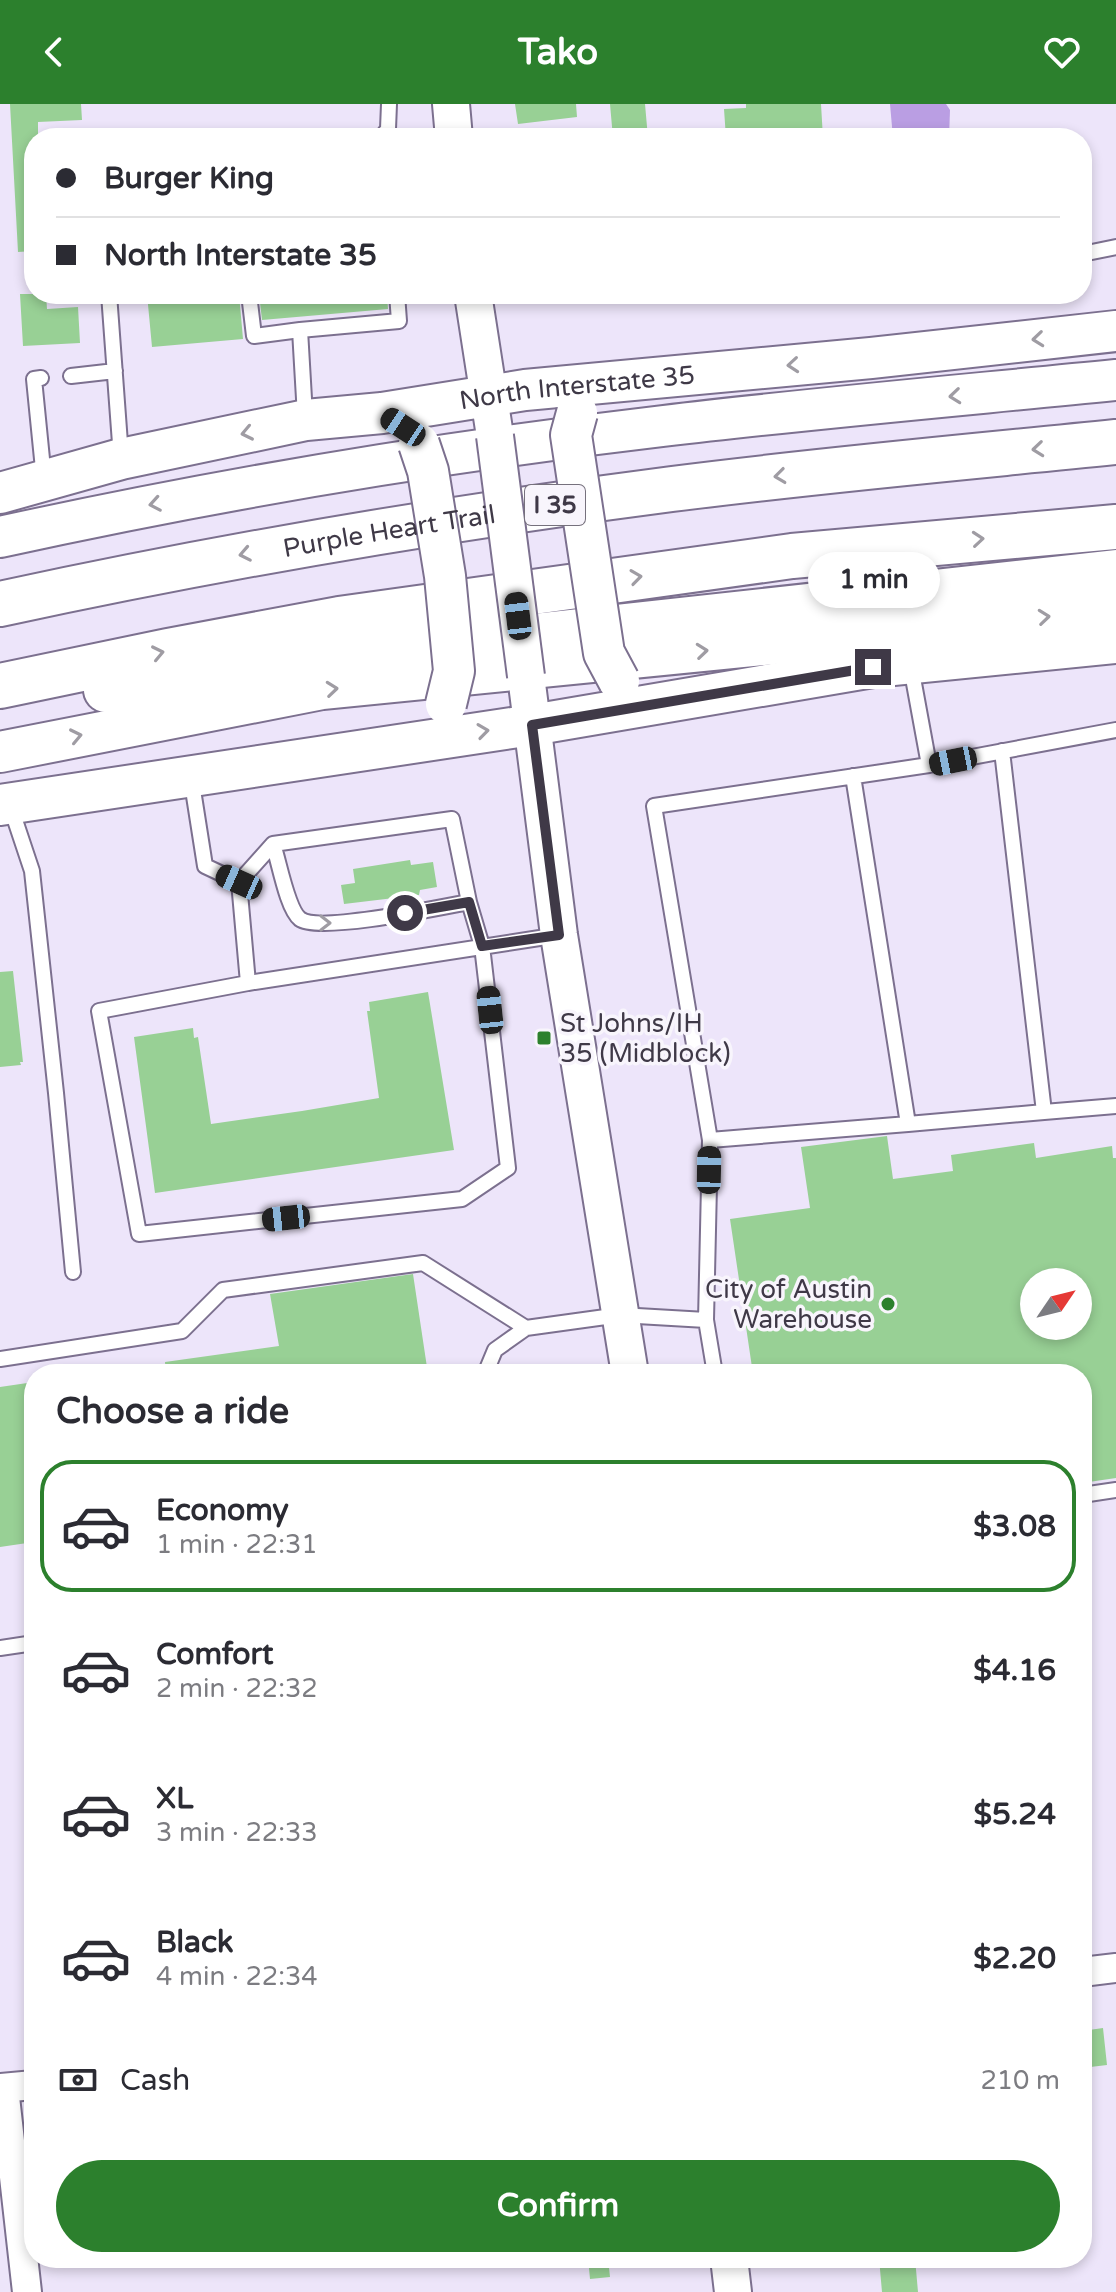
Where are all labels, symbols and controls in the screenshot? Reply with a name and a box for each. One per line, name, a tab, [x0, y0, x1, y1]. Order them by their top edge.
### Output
icon: back	[32, 30, 76, 74]
icon: heart	[1040, 30, 1084, 74]
text: Tako	[518, 31, 598, 74]
text: Burger King	[104, 160, 274, 197]
text: North Interstate 35	[104, 237, 377, 274]
one-way arrow	[1032, 331, 1045, 348]
one-way arrow	[786, 356, 799, 373]
street label: North Interstate 35	[457, 359, 696, 416]
one-way arrow	[948, 388, 961, 405]
car	[376, 404, 430, 450]
one-way arrow	[241, 423, 254, 440]
one-way arrow	[1031, 441, 1044, 458]
one-way arrow	[773, 468, 786, 485]
road number: I 35	[525, 485, 585, 525]
one-way arrow	[149, 495, 162, 512]
street label: Purple Heart Trail	[281, 498, 497, 564]
one-way arrow	[972, 531, 985, 548]
one-way arrow	[239, 544, 252, 561]
callout: 1 min	[807, 551, 939, 607]
text: 1 min	[839, 564, 909, 595]
one-way arrow	[630, 569, 643, 586]
car	[503, 591, 533, 641]
one-way arrow	[1038, 608, 1051, 625]
one-way arrow	[696, 643, 709, 660]
one-way arrow	[151, 645, 165, 662]
route end	[855, 649, 891, 685]
one-way arrow	[326, 680, 339, 697]
one-way arrow	[476, 723, 490, 740]
one-way arrow	[69, 728, 83, 745]
car	[927, 745, 979, 777]
car	[212, 861, 266, 903]
route start	[387, 895, 423, 931]
one-way arrow	[319, 914, 332, 932]
car	[476, 985, 504, 1035]
place label: St Johns/IH 35 (Midblock)	[560, 1008, 731, 1069]
marker: St Johns/IH 35 (Midblock)	[535, 1029, 553, 1047]
car	[697, 1146, 721, 1194]
car	[261, 1204, 311, 1232]
north arrow	[1020, 1268, 1092, 1340]
map controls	[1020, 1268, 1092, 1340]
place label: City of Austin Warehouse	[705, 1274, 872, 1335]
marker: City of Austin Warehouse	[879, 1295, 897, 1313]
text: Choose a ride	[56, 1390, 289, 1433]
icon: car	[60, 1490, 132, 1562]
text: Economy	[156, 1492, 289, 1529]
text: $3.08	[973, 1508, 1056, 1545]
text: 1 min · 22:31	[156, 1529, 318, 1560]
icon: car	[60, 1634, 132, 1706]
text: Comfort	[156, 1636, 274, 1673]
text: $4.16	[973, 1652, 1056, 1689]
text: 2 min · 22:32	[156, 1673, 318, 1704]
icon: car	[60, 1778, 132, 1850]
text: XL	[156, 1780, 193, 1817]
text: $5.24	[974, 1796, 1056, 1833]
text: 3 min · 22:33	[156, 1817, 318, 1848]
icon: car	[60, 1922, 132, 1994]
text: Black	[156, 1924, 233, 1961]
text: $2.20	[973, 1940, 1056, 1977]
text: 4 min · 22:34	[156, 1961, 318, 1992]
icon: cash	[56, 2058, 100, 2102]
text: Cash	[120, 2062, 190, 2099]
text: 210 m	[980, 2065, 1060, 2096]
button: Confirm	[56, 2160, 1060, 2252]

